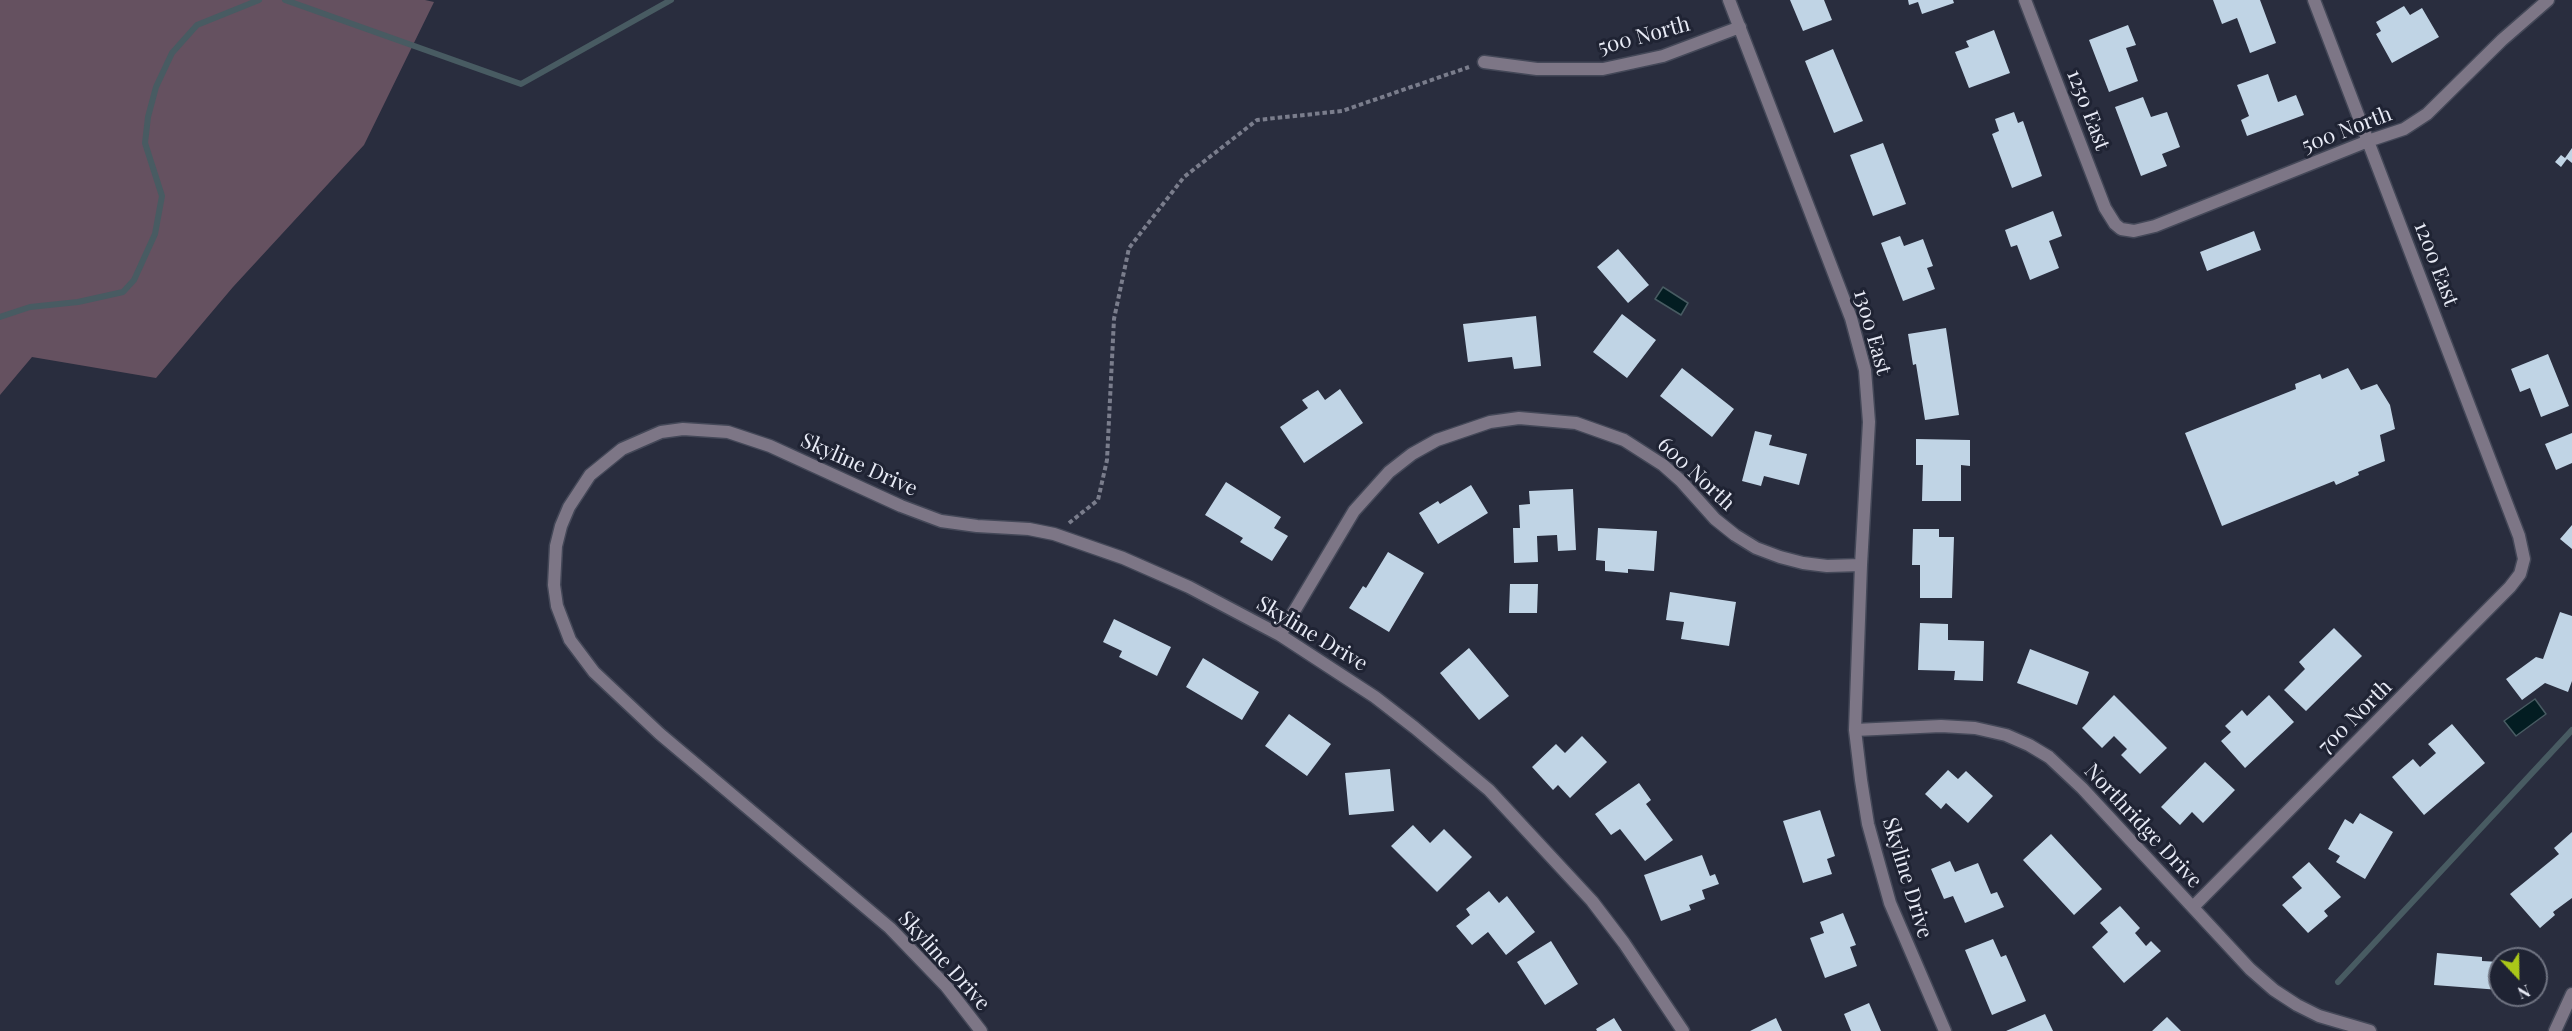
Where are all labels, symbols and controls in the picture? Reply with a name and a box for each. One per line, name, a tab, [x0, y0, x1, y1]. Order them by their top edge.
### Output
street label: 500 North	[1595, 12, 1693, 60]
street label: 1250 East	[2061, 66, 2115, 154]
street label: 500 North	[2299, 101, 2395, 159]
street label: 1200 East	[2408, 218, 2464, 310]
street label: 1300 East	[1848, 287, 1896, 377]
street label: Skyline Drive	[797, 428, 921, 502]
street label: 600 North	[1652, 432, 1740, 516]
street label: Skyline Drive	[1252, 591, 1372, 677]
street label: 700 North	[2313, 675, 2397, 759]
street label: Northridge Drive	[2079, 759, 2207, 893]
street label: Skyline Drive	[1877, 815, 1937, 941]
street label: Skyline Drive	[893, 906, 995, 1016]
north arrow	[2488, 947, 2548, 1007]
text: N	[2515, 980, 2533, 1004]

